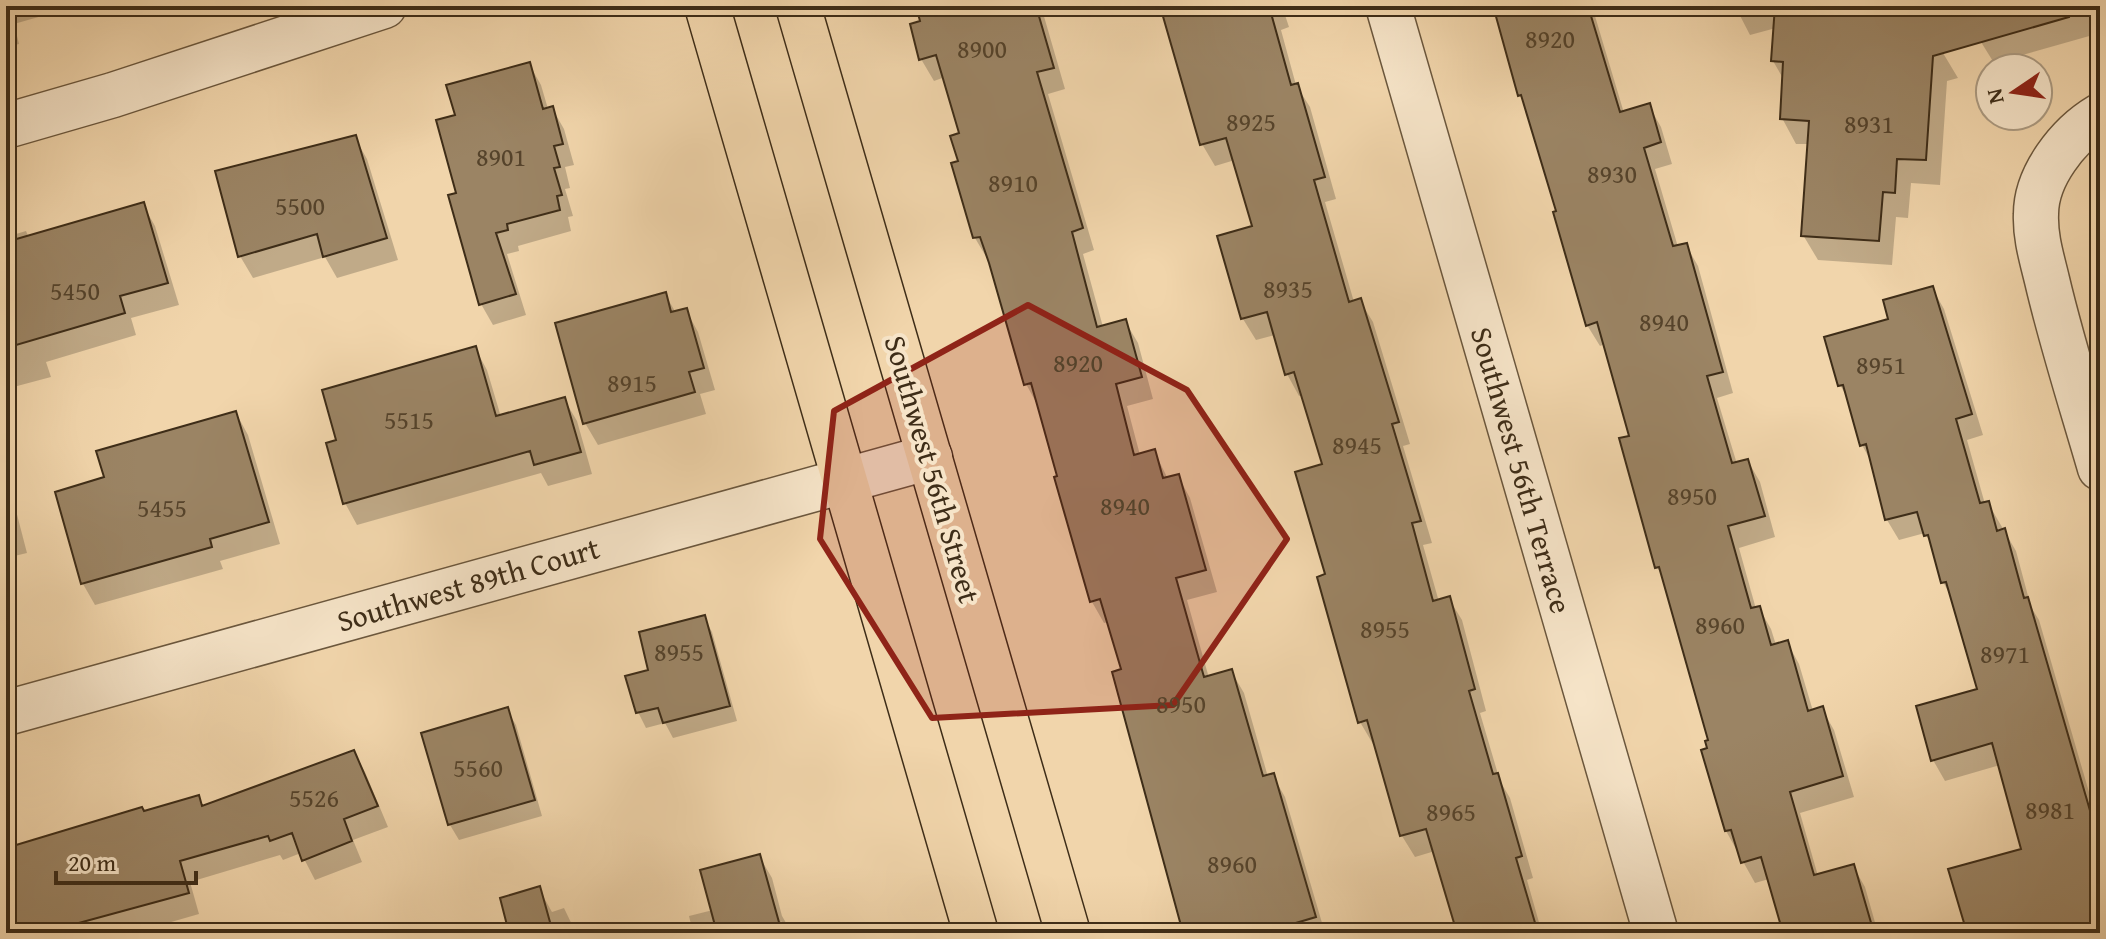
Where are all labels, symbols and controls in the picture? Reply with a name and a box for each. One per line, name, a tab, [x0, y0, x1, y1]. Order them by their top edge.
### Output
house number: 8920	[1525, 19, 1575, 58]
house number: 8900	[957, 29, 1007, 68]
north arrow	[1974, 52, 2054, 132]
text: N	[1977, 85, 2012, 107]
house number: 8925	[1226, 102, 1276, 141]
house number: 8931	[1844, 104, 1894, 143]
house number: 8901	[476, 137, 526, 176]
house number: 8930	[1587, 154, 1637, 193]
house number: 8910	[988, 163, 1038, 202]
house number: 5500	[275, 186, 325, 225]
house number: 8935	[1263, 269, 1313, 308]
house number: 5450	[50, 271, 100, 310]
house number: 8940	[1639, 302, 1689, 341]
street label: Southwest 56th Terrace	[1460, 322, 1584, 618]
street label: Southwest 56th Street	[874, 330, 992, 608]
house number: 8920	[1053, 343, 1103, 382]
house number: 8951	[1856, 345, 1906, 384]
house number: 8915	[607, 363, 657, 402]
house number: 5515	[384, 400, 434, 439]
house number: 8945	[1332, 425, 1382, 464]
house number: 8950	[1667, 476, 1717, 515]
house number: 8940	[1100, 486, 1150, 525]
house number: 5455	[137, 488, 187, 527]
street label: Southwest 89th Court	[332, 525, 605, 643]
house number: 8960	[1695, 605, 1745, 644]
house number: 8955	[1360, 609, 1410, 648]
house number: 8955	[654, 632, 704, 671]
house number: 8971	[1980, 634, 2030, 673]
house number: 8950	[1156, 684, 1206, 723]
house number: 5560	[453, 748, 503, 787]
house number: 5526	[289, 778, 339, 817]
house number: 8981	[2025, 790, 2075, 829]
house number: 8965	[1426, 792, 1476, 831]
scale bar	[56, 835, 196, 885]
house number: 8960	[1207, 844, 1257, 883]
text: 20 m	[68, 845, 116, 880]

